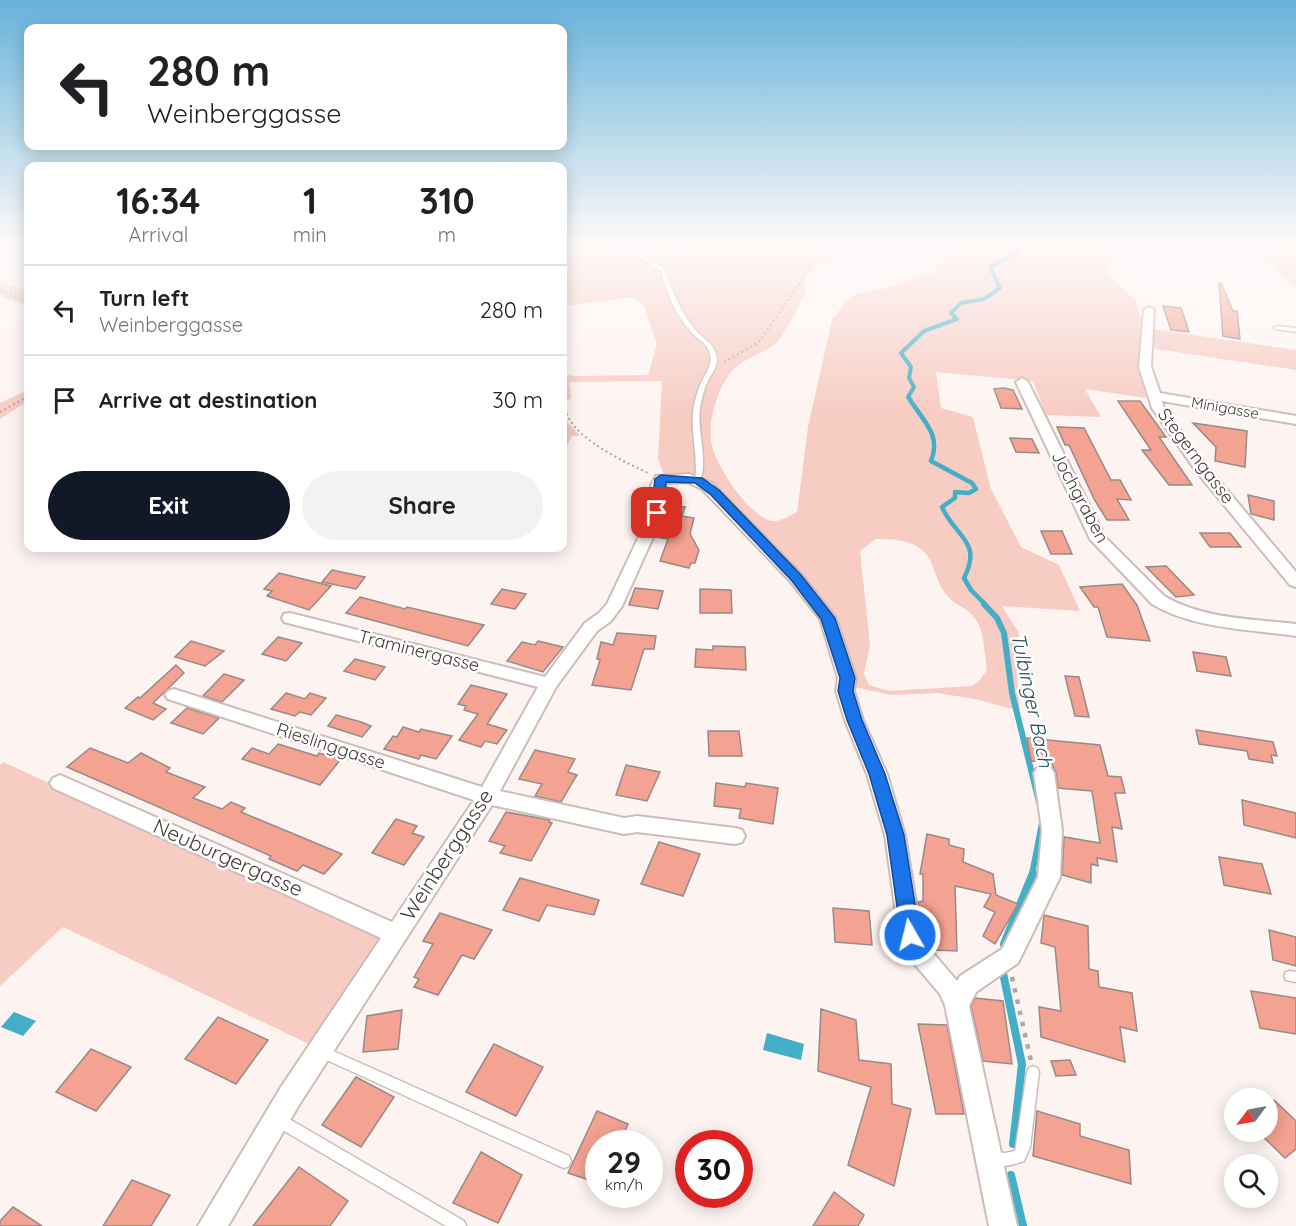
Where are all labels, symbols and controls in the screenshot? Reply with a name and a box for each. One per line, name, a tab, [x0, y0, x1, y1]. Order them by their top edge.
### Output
text: 280 m	[147, 44, 270, 97]
icon: left	[48, 48, 126, 126]
text: Weinberggasse	[147, 96, 341, 130]
text: 16:34	[116, 178, 201, 223]
text: 1	[303, 178, 317, 223]
text: 310	[419, 178, 475, 223]
text: Arrival	[128, 222, 188, 247]
text: min	[293, 222, 327, 247]
text: m	[438, 222, 456, 247]
text: Turn left	[99, 284, 189, 312]
icon: left	[48, 294, 81, 327]
text: 280 m	[480, 296, 543, 324]
text: Weinberggasse	[99, 312, 243, 337]
icon: arrive	[48, 384, 81, 417]
text: Arrive at destination	[99, 386, 317, 414]
text: 30 m	[492, 386, 543, 414]
street label: Minigasse	[1190, 392, 1260, 423]
street label: Stegerngasse	[1153, 403, 1240, 508]
street label: Jochgraben	[1047, 447, 1114, 547]
button: Exit	[48, 471, 290, 540]
button: Share	[302, 471, 543, 540]
pin	[631, 487, 682, 538]
icon: arrive	[640, 496, 673, 529]
street label: Traminergasse	[356, 624, 482, 677]
water label: Tulbinger Bach	[1006, 630, 1059, 770]
street label: Rieslinggasse	[274, 717, 389, 774]
street label: Weinberggasse	[394, 784, 498, 925]
street label: Neuburgergasse	[150, 812, 307, 902]
position arrow	[878, 903, 942, 967]
north arrow	[1224, 1088, 1278, 1142]
map controls	[1224, 1088, 1278, 1208]
speed limit sign: 30	[675, 1130, 753, 1208]
text: 29	[607, 1143, 641, 1181]
button: search	[1224, 1154, 1278, 1208]
text: km/h	[605, 1175, 643, 1194]

